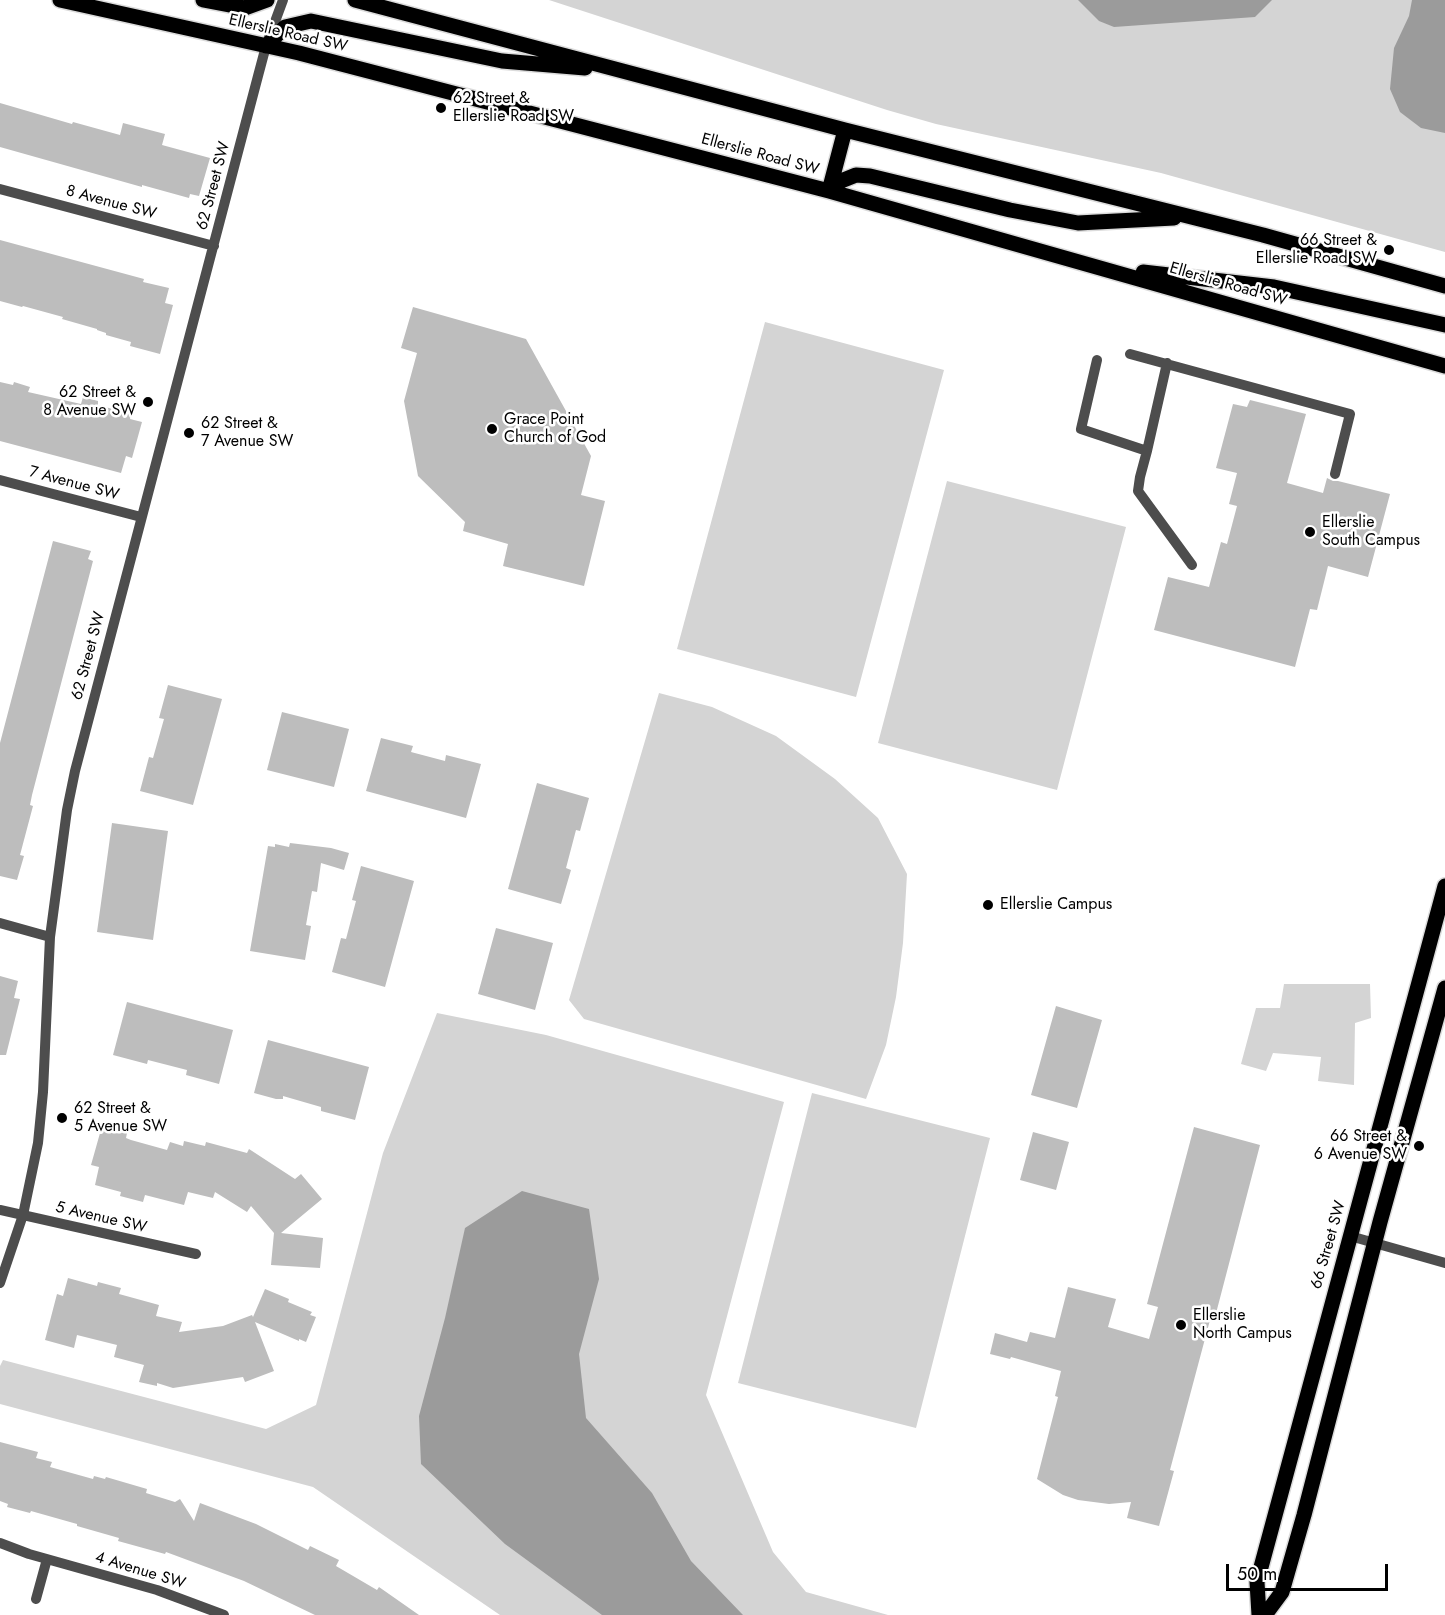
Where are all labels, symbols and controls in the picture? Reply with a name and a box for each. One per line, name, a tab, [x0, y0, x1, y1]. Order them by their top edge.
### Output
street label: Ellerslie Road SW	[227, 11, 349, 57]
place label: 62 Street & Ellerslie Road SW	[453, 89, 574, 127]
marker: 62 Street & Ellerslie Road SW	[434, 101, 448, 115]
street label: Ellerslie Road SW	[699, 130, 821, 180]
street label: 62 Street SW	[193, 140, 235, 232]
street label: 8 Avenue SW	[64, 182, 158, 224]
place label: 66 Street & Ellerslie Road SW	[1256, 231, 1377, 269]
marker: 66 Street & Ellerslie Road SW	[1382, 243, 1396, 257]
street label: Ellerslie Road SW	[1167, 259, 1289, 311]
place label: 62 Street & 8 Avenue SW	[43, 383, 136, 421]
marker: 62 Street & 8 Avenue SW	[141, 395, 155, 409]
place label: Grace Point Church of God	[504, 410, 606, 448]
place label: 62 Street & 7 Avenue SW	[201, 414, 293, 452]
marker: Grace Point Church of God	[485, 422, 499, 436]
marker: 62 Street & 7 Avenue SW	[182, 426, 196, 440]
street label: 7 Avenue SW	[27, 463, 121, 505]
place label: Ellerslie South Campus	[1322, 513, 1420, 551]
marker: Ellerslie South Campus	[1303, 525, 1317, 539]
street label: 62 Street SW	[68, 610, 110, 702]
place label: Ellerslie Campus	[1000, 895, 1112, 915]
marker: Ellerslie Campus	[981, 898, 995, 912]
place label: 62 Street & 5 Avenue SW	[74, 1099, 167, 1137]
marker: 62 Street & 5 Avenue SW	[55, 1111, 69, 1125]
place label: 66 Street & 6 Avenue SW	[1314, 1127, 1407, 1165]
marker: 66 Street & 6 Avenue SW	[1412, 1139, 1426, 1153]
street label: 5 Avenue SW	[53, 1198, 149, 1238]
street label: 66 Street SW	[1307, 1199, 1351, 1291]
place label: Ellerslie North Campus	[1193, 1306, 1292, 1344]
marker: Ellerslie North Campus	[1174, 1318, 1188, 1332]
street label: 4 Avenue SW	[93, 1548, 187, 1594]
scale bar	[1229, 1552, 1391, 1590]
text: 50 m	[1237, 1561, 1277, 1587]

